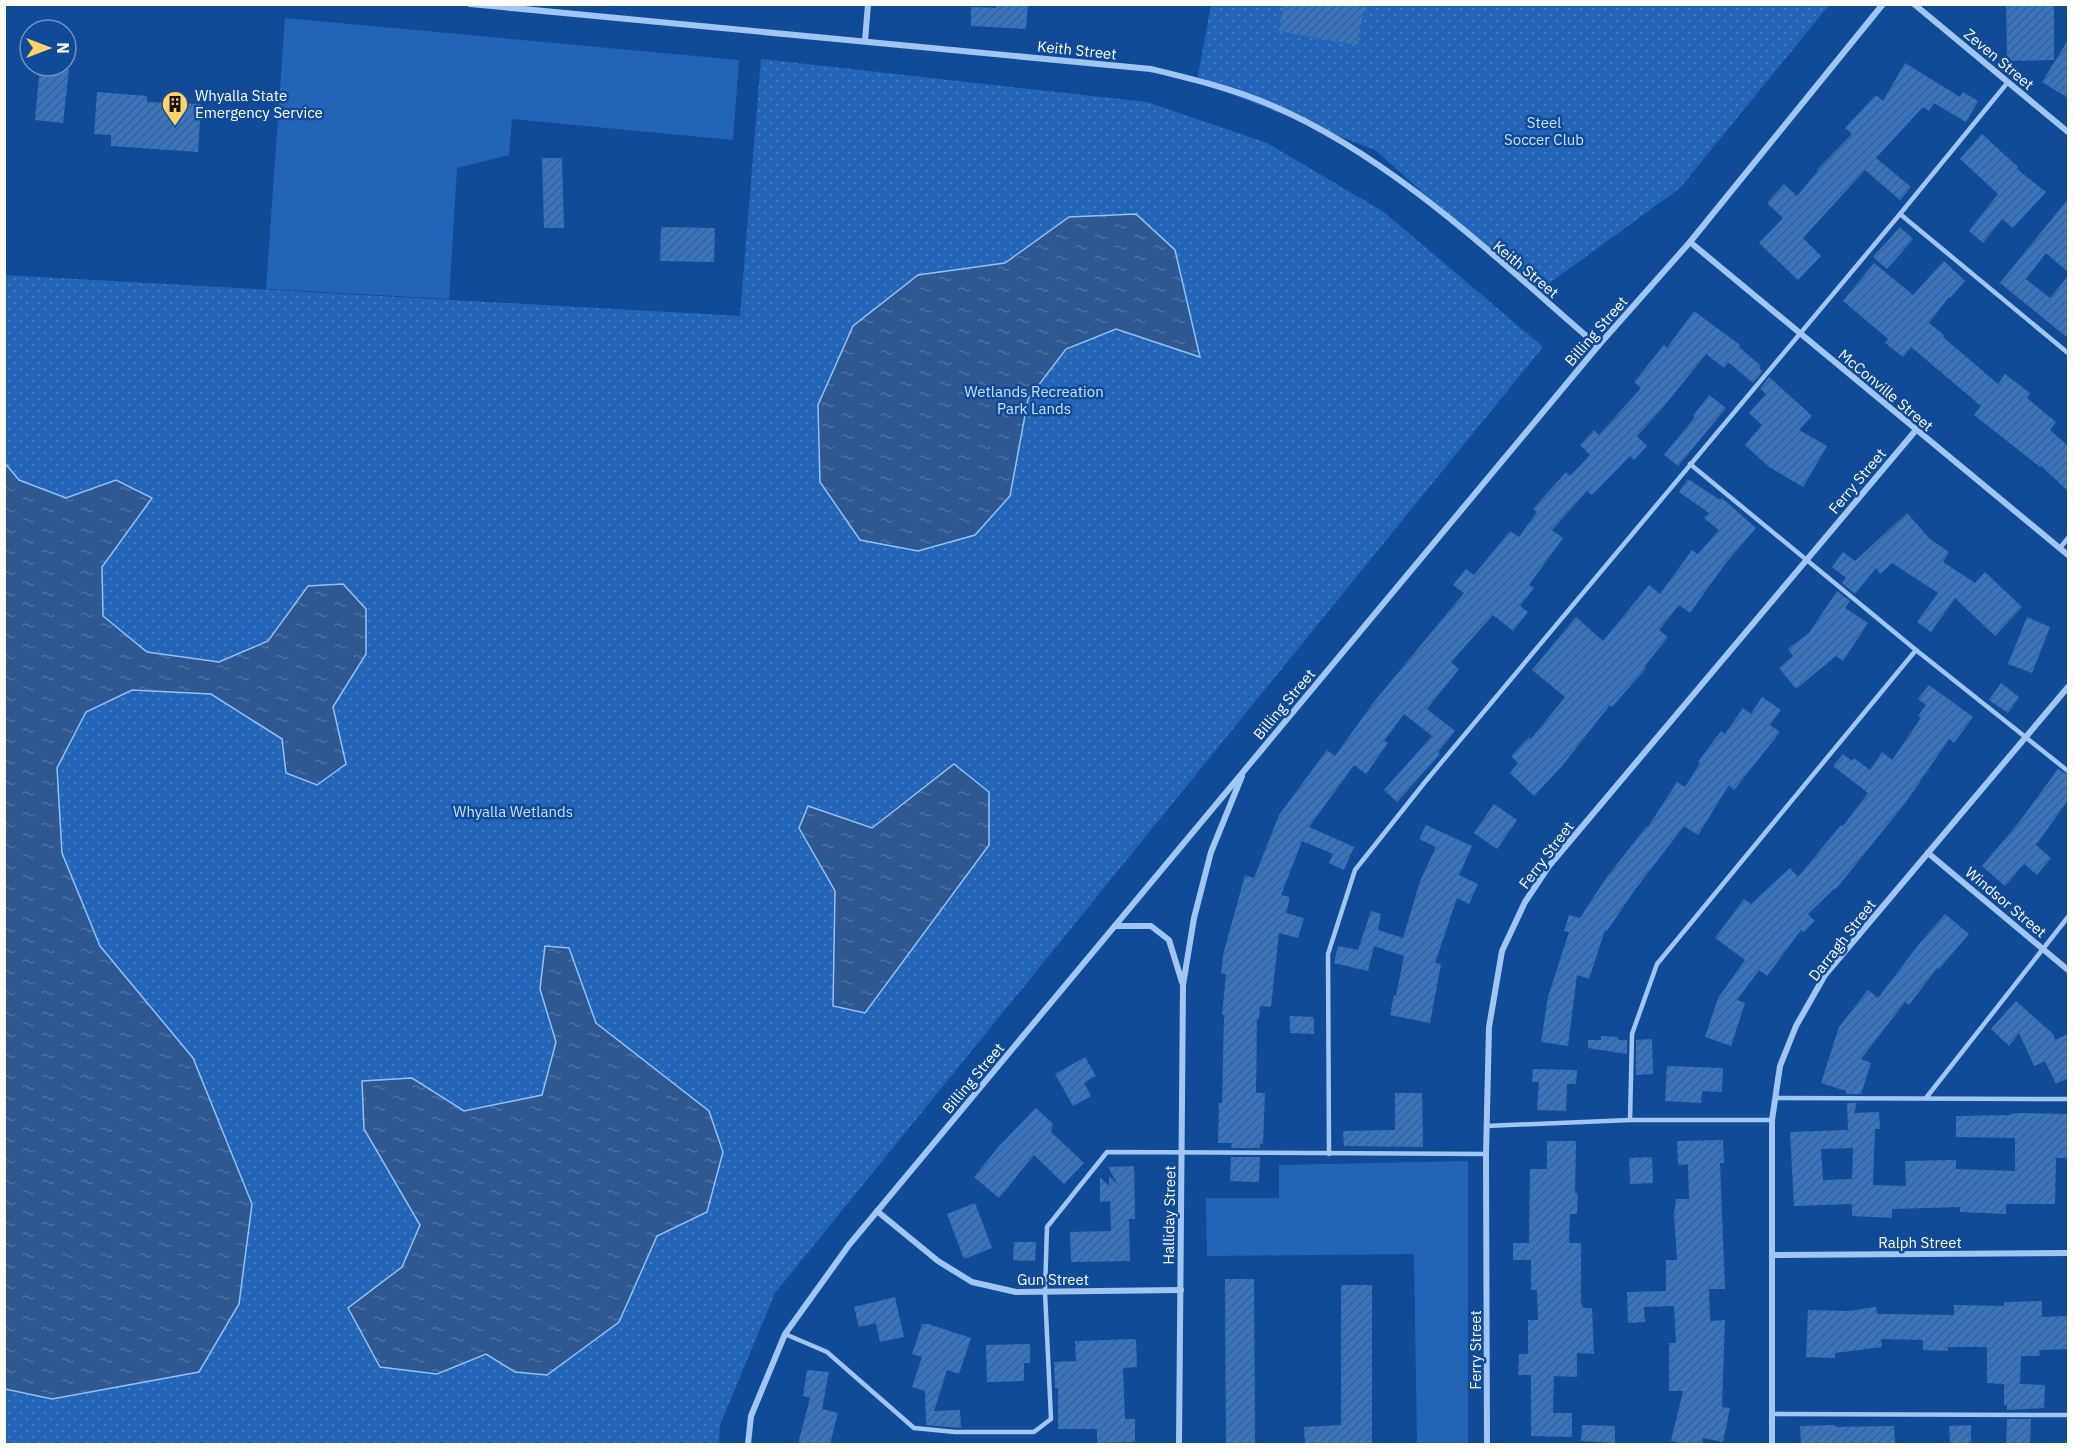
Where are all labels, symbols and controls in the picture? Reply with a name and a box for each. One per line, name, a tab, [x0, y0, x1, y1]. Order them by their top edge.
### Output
north arrow	[18, 18, 78, 78]
street label: Zeven Street	[1960, 24, 2038, 94]
street label: Keith Street	[1036, 36, 1118, 64]
text: N	[53, 42, 73, 54]
place label: Whyalla State Emergency Service	[195, 86, 323, 122]
building icon: Whyalla State Emergency Service	[160, 89, 190, 127]
park label: Steel Soccer Club	[1504, 113, 1584, 149]
street label: Keith Street	[1489, 236, 1563, 302]
street label: Billing Street	[1560, 292, 1632, 370]
street label: McConville Street	[1835, 345, 1937, 435]
park label: Wetlands Recreation Park Lands	[964, 382, 1104, 418]
street label: Ferry Street	[1824, 444, 1890, 518]
street label: Billing Street	[1249, 665, 1319, 743]
park label: Whyalla Wetlands	[453, 802, 573, 821]
street label: Ferry Street	[1514, 818, 1578, 892]
street label: Windsor Street	[1962, 863, 2050, 941]
street label: Darragh Street	[1804, 895, 1880, 985]
street label: Billing Street	[938, 1039, 1008, 1117]
street label: Halliday Street	[1159, 1165, 1179, 1265]
street label: Ralph Street	[1878, 1233, 1962, 1252]
street label: Gun Street	[1017, 1270, 1089, 1289]
street label: Ferry Street	[1466, 1310, 1485, 1390]

